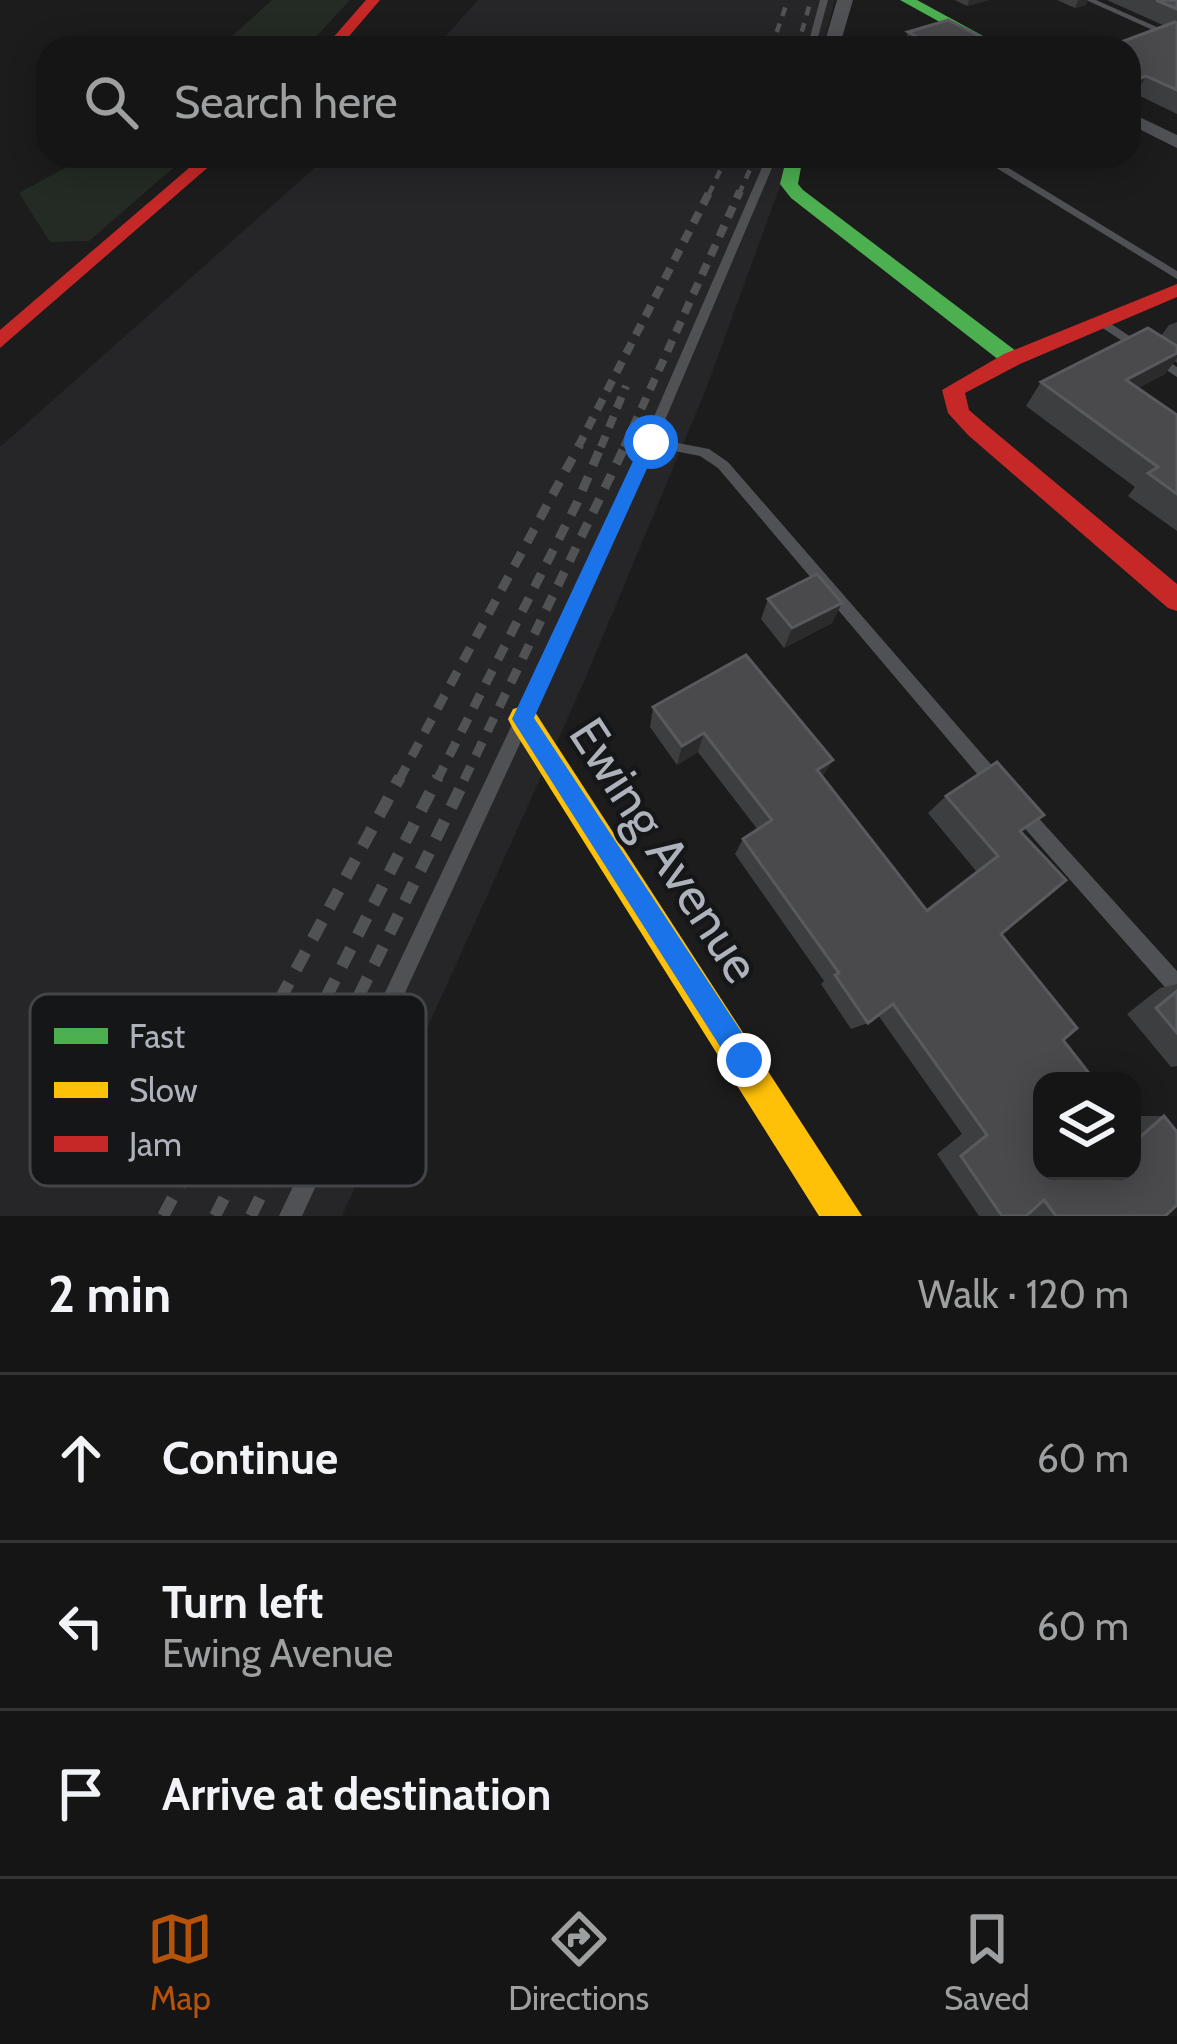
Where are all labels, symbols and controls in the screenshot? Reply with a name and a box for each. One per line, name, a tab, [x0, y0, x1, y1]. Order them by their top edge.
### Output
search box	[36, 36, 1141, 168]
icon: search	[78, 69, 144, 135]
text: Search here	[174, 75, 398, 129]
route start	[624, 415, 678, 469]
street label: Ewing Avenue	[557, 706, 773, 994]
legend	[30, 994, 426, 1186]
text: Fast	[129, 1016, 185, 1056]
route end	[717, 1033, 771, 1087]
text: Slow	[129, 1070, 198, 1110]
map controls	[1033, 1072, 1141, 1180]
button: layers	[1033, 1072, 1141, 1180]
text: Jam	[128, 1124, 182, 1164]
text: 2 min	[48, 1263, 171, 1325]
text: Walk · 120 m	[918, 1270, 1129, 1318]
icon: ahead	[48, 1425, 114, 1491]
text: Continue	[162, 1431, 338, 1485]
text: 60 m	[1037, 1434, 1129, 1482]
text: Turn left	[162, 1575, 324, 1629]
icon: left	[48, 1593, 114, 1659]
text: 60 m	[1037, 1602, 1129, 1650]
text: Ewing Avenue	[162, 1629, 393, 1677]
icon: arrive	[48, 1761, 114, 1827]
text: Arrive at destination	[162, 1767, 551, 1821]
tab: Map	[147, 1906, 213, 2018]
tab: Directions	[508, 1906, 649, 2018]
tab: Saved	[944, 1906, 1030, 2018]

